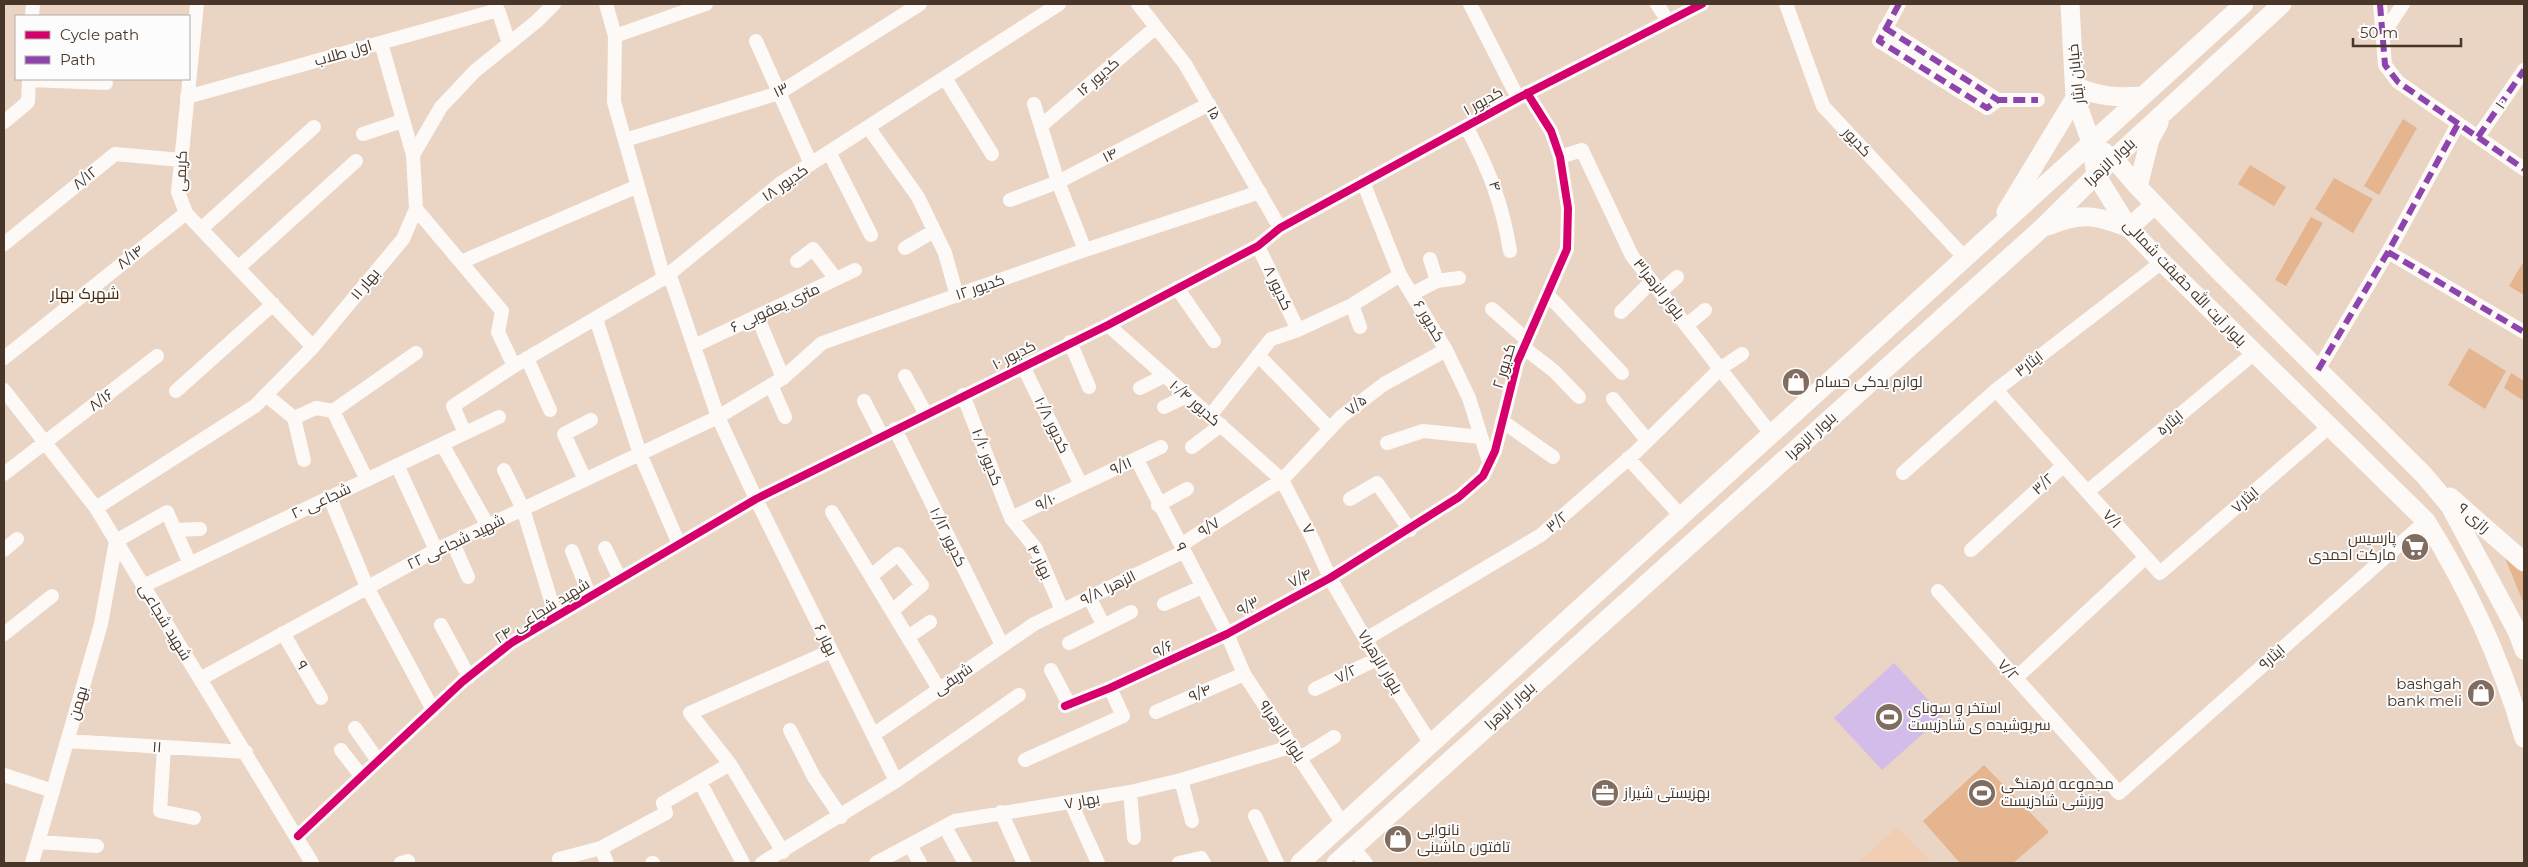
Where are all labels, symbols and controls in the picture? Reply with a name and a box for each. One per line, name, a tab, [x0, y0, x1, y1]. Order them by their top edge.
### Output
legend	[15, 15, 190, 80]
scale bar	[2353, 15, 2460, 47]
text: 50 m	[2360, 23, 2398, 42]
text: Cycle path	[60, 25, 139, 44]
street label: اول طلاب	[312, 35, 374, 70]
street label: خیابان ایثار	[2063, 43, 2089, 106]
text: Path	[60, 50, 96, 69]
street label: کدیور ۱۶	[1073, 53, 1123, 100]
street label: ۱۳	[770, 78, 792, 101]
street label: کدیور ۱	[1460, 82, 1506, 119]
street label: ۱۰	[2490, 95, 2511, 113]
street label: ۱۵	[1203, 102, 1226, 123]
street label: کدیور	[1838, 122, 1876, 161]
street label: بلوار الزهرا	[2080, 133, 2139, 190]
street label: ۱۴	[1099, 143, 1121, 166]
street label: کریمی	[170, 150, 192, 192]
street label: کدیور ۱۸	[758, 160, 811, 205]
street label: ۸/۱۲	[68, 162, 101, 193]
street label: ۴	[1485, 178, 1506, 194]
street label: بلوار آیت الله حقیقت شمالی	[2119, 215, 2251, 351]
street label: ۸/۱۴	[112, 240, 147, 273]
street label: بلوار الزهرا۳	[1630, 254, 1689, 323]
street label: کدیور ۸	[1260, 262, 1297, 313]
street label: بهار ۱۱	[346, 264, 384, 304]
street label: کدیور ۱۲	[953, 269, 1007, 304]
street label: ۶ متری یعقوبی	[727, 279, 823, 337]
district label: شهرک بهار	[49, 284, 120, 304]
street label: کدیور ۶	[1410, 297, 1449, 345]
street label: کدیور ۱۰	[989, 336, 1039, 374]
street label: ۲ کدیور	[1488, 341, 1519, 391]
street label: ایثار۳	[2011, 347, 2047, 381]
shop icon: لوازم یدکی حسام	[1781, 367, 1811, 397]
place label: لوازم یدکی حسام	[1815, 372, 1923, 392]
street label: کدیور ۱۰/۴	[1166, 375, 1225, 430]
street label: ۸/۱۶	[85, 384, 117, 415]
street label: ۷/۵	[1341, 390, 1370, 419]
street label: کدیور ۱۰/۸	[1031, 393, 1074, 456]
street label: ایثار۵	[2152, 406, 2187, 439]
street label: بلوار الزهرا	[1781, 408, 1840, 464]
street label: کدیور ۱۰/۱۰	[968, 426, 1007, 488]
street label: ۹/۱۱	[1107, 452, 1135, 479]
street label: ۳/۲	[2028, 469, 2058, 498]
street label: شجاعی ۲۰	[288, 478, 354, 524]
street label: ایثار۷	[2227, 483, 2262, 517]
street label: ۹/۱۰	[1032, 488, 1059, 515]
street label: رازی ۹	[2453, 498, 2495, 538]
street label: کدیور ۱۰/۱۲	[926, 504, 971, 570]
street label: ۷/۱	[2099, 505, 2126, 532]
street label: ۳/۲	[1542, 507, 1572, 536]
street label: شهید شجاعی ۲۲	[404, 510, 508, 574]
street label: ۹/۷	[1194, 513, 1223, 541]
street label: ۷	[1298, 520, 1319, 537]
place label: پارسیس مارکت احمدی	[2308, 528, 2396, 565]
supermarket icon: پارسیس مارکت احمدی	[2400, 532, 2430, 562]
street label: ۹	[1171, 539, 1192, 554]
street label: بهار ۴	[1023, 541, 1057, 583]
street label: ۷/۴	[1285, 564, 1315, 592]
street label: الزهرا ۹/۸	[1077, 566, 1139, 609]
street label: شهید شجاعی ۲۴	[491, 574, 593, 648]
street label: شهید شجاعی	[134, 580, 196, 664]
street label: ۹/۳	[1233, 592, 1262, 619]
street label: بهار ۶	[810, 621, 842, 659]
street label: بلوار الزهرا۷	[1354, 626, 1407, 697]
street label: ۹/۶	[1150, 636, 1176, 661]
street label: ایثار۹	[2255, 640, 2289, 673]
street label: ۷/۲	[1994, 655, 2023, 684]
street label: ۹	[292, 657, 313, 673]
street label: شریفی	[929, 658, 977, 700]
street label: ۷/۲	[1332, 660, 1360, 687]
place label: bashgah bank meli	[2387, 674, 2462, 710]
street label: بلوار الزهرا	[1480, 678, 1539, 734]
shop icon: bashgah bank meli	[2466, 678, 2496, 708]
street label: ۹/۴	[1186, 679, 1214, 706]
street label: بهمن	[64, 684, 92, 722]
street label: بلوار الزهرا۹	[1255, 696, 1310, 765]
place label: استخر و سونای سرپوشیده ی شادزیست	[1908, 698, 2051, 735]
sports icon: استخر و سونای سرپوشیده ی شادزیست	[1874, 702, 1904, 732]
street label: ۱۱	[152, 737, 162, 756]
place label: مجموعه فرهنگی ورزشی شادزیست	[2001, 774, 2114, 811]
office icon: بهزیستی شیراز	[1590, 778, 1620, 808]
sports icon: مجموعه فرهنگی ورزشی شادزیست	[1967, 778, 1997, 808]
place label: بهزیستی شیراز	[1623, 783, 1710, 803]
street label: بهار ۷	[1063, 788, 1101, 814]
place label: نانوایی تافتون ماشینی	[1417, 820, 1510, 857]
shop icon: نانوایی تافتون ماشینی	[1383, 824, 1413, 854]

